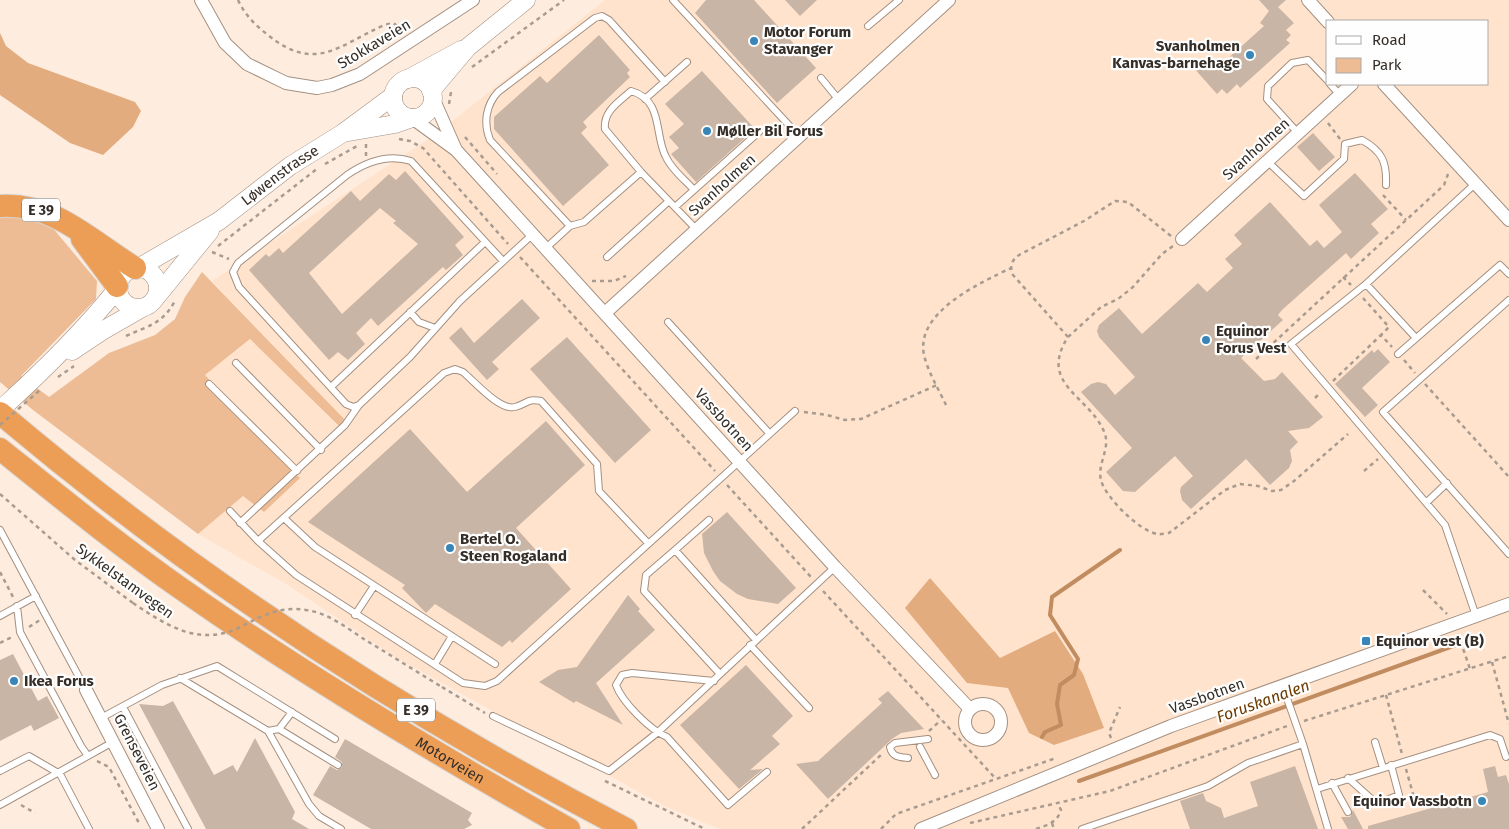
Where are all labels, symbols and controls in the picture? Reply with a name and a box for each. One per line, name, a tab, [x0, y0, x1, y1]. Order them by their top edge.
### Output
street label: Stokkaveien	[334, 15, 414, 73]
legend	[1326, 20, 1489, 85]
place label: Motor Forum Stavanger	[764, 23, 851, 58]
text: Road	[1372, 31, 1407, 49]
marker: Motor Forum Stavanger	[748, 35, 760, 47]
place label: Svanholmen Kanvas-barnehage	[1112, 37, 1240, 72]
marker: Svanholmen Kanvas-barnehage	[1244, 49, 1256, 61]
text: Park	[1372, 56, 1402, 74]
street label: Svanholmen	[1219, 114, 1293, 184]
place label: Møller Bil Forus	[717, 122, 823, 140]
marker: Møller Bil Forus	[701, 125, 713, 137]
street label: Løwenstrasse	[238, 141, 322, 209]
street label: Svanholmen	[685, 150, 759, 220]
road number: E 39	[22, 198, 60, 222]
place label: Equinor Forus Vest	[1216, 322, 1287, 357]
marker: Equinor Forus Vest	[1200, 334, 1212, 346]
street label: Vassbotnen	[691, 385, 757, 455]
place label: Bertel O. Steen Rogaland	[460, 530, 567, 565]
street label: Sykkelstamvegen	[73, 539, 177, 623]
marker: Bertel O. Steen Rogaland	[444, 542, 456, 554]
place label: Equinor vest (B)	[1376, 632, 1484, 650]
marker: Equinor vest (B)	[1360, 635, 1372, 647]
place label: Ikea Forus	[24, 672, 94, 690]
street label: Vassbotnen	[1167, 674, 1247, 718]
marker: Ikea Forus	[8, 675, 20, 687]
water label: Foruskanalen	[1214, 675, 1312, 727]
road number: E 39	[397, 698, 435, 722]
street label: Grenseveien	[110, 711, 164, 793]
street label: Motorveien	[412, 733, 488, 788]
place label: Equinor Vassbotn	[1353, 792, 1472, 810]
marker: Equinor Vassbotn	[1476, 795, 1488, 807]

